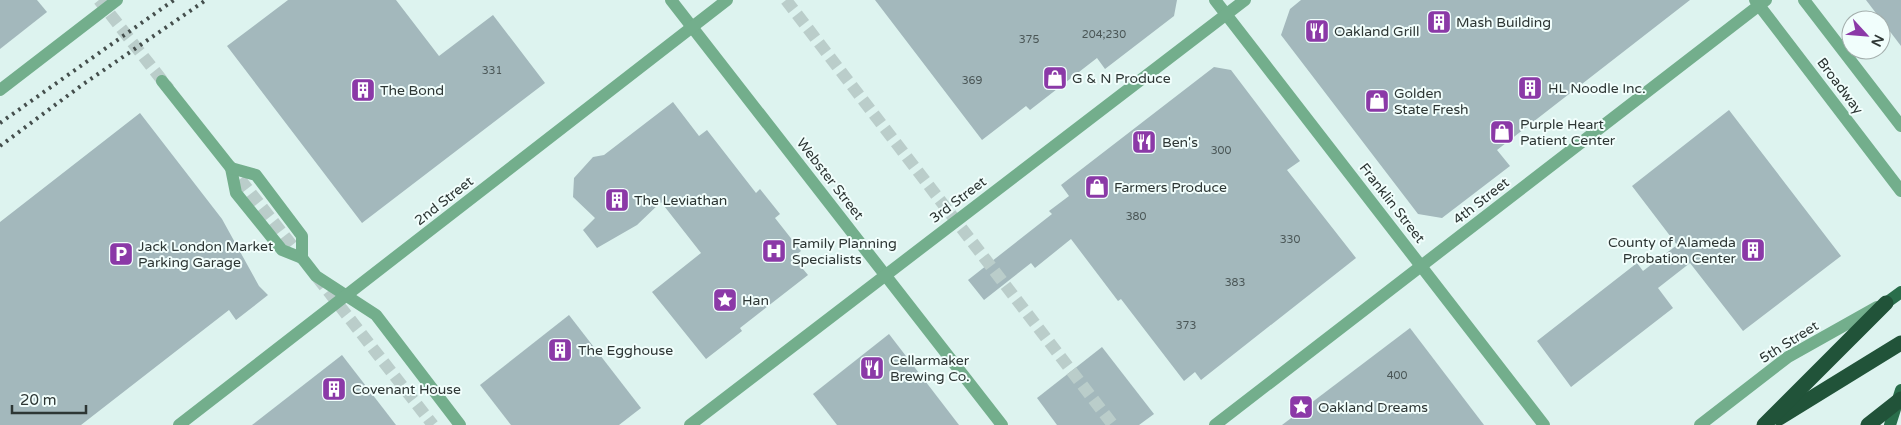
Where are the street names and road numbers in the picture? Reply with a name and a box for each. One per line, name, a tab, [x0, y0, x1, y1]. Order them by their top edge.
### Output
street label: Broadway	[1813, 54, 1867, 118]
street label: Webster Street	[793, 135, 868, 224]
street label: Franklin Street	[1356, 160, 1429, 247]
street label: 2nd Street	[411, 172, 477, 229]
street label: 3rd Street	[926, 173, 990, 227]
street label: 4th Street	[1450, 173, 1513, 228]
street label: 5th Street	[1756, 317, 1822, 367]

